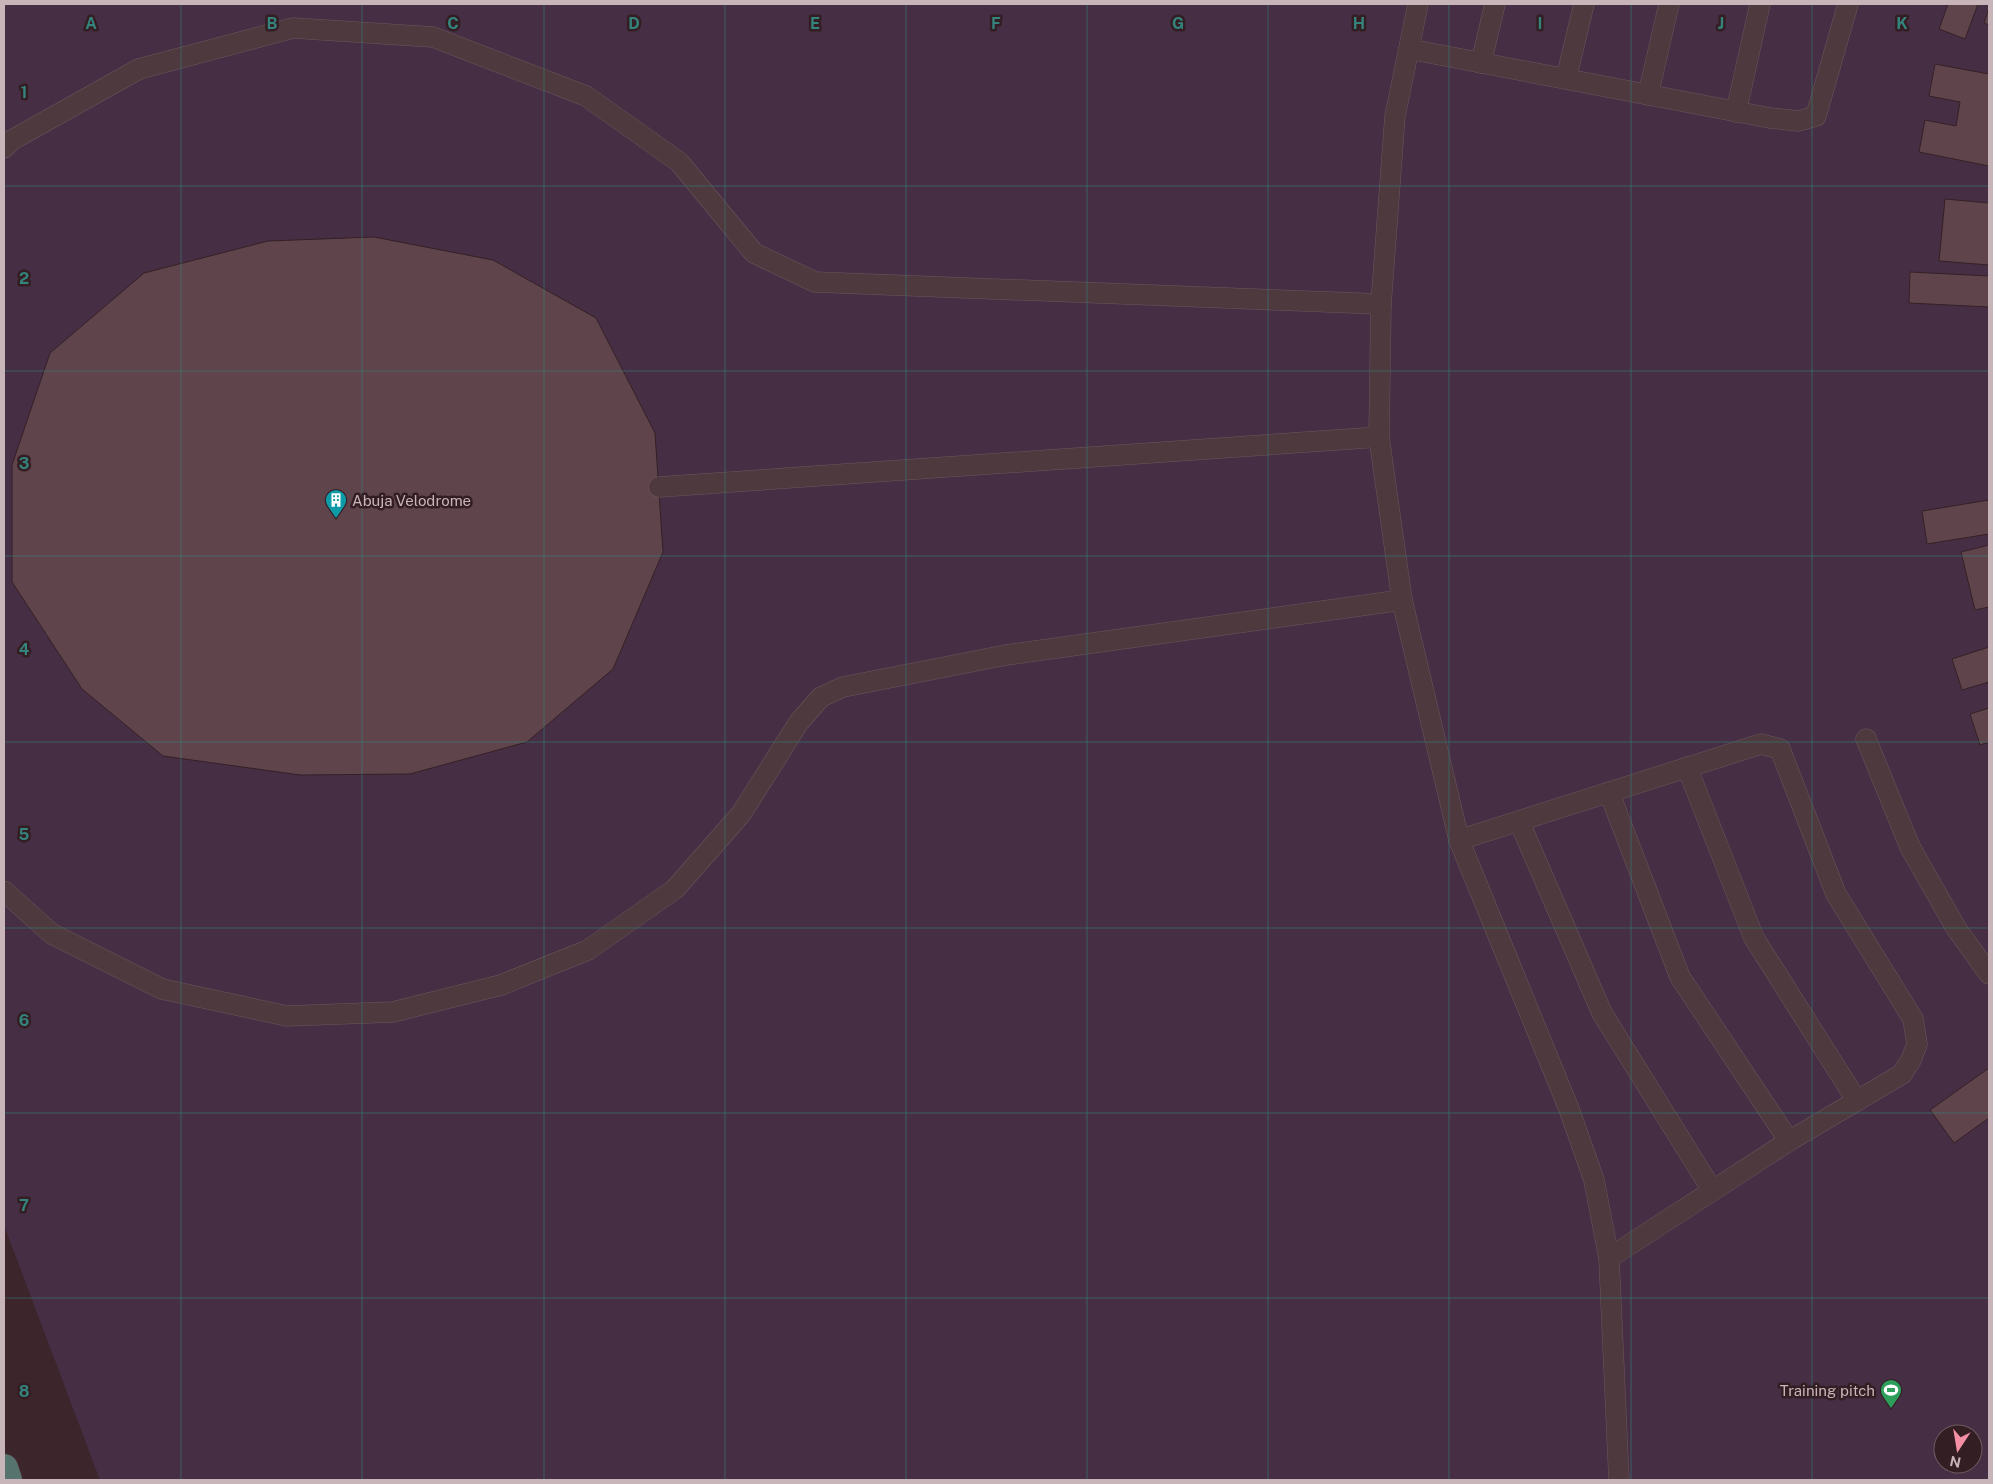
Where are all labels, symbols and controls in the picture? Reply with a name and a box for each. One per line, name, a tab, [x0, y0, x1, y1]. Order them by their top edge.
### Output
text: A	[85, 14, 97, 33]
text: B	[267, 14, 278, 33]
text: C	[447, 14, 459, 33]
text: D	[628, 14, 640, 33]
text: E	[810, 14, 820, 33]
text: F	[991, 14, 1001, 33]
text: G	[1172, 14, 1184, 33]
text: H	[1353, 14, 1365, 33]
text: I	[1538, 14, 1542, 33]
text: J	[1718, 14, 1724, 33]
text: K	[1896, 14, 1908, 33]
text: 1	[21, 83, 27, 102]
text: 2	[19, 269, 29, 288]
text: 3	[19, 454, 29, 473]
building icon: Abuja Velodrome	[324, 488, 348, 519]
place label: Abuja Velodrome	[352, 492, 471, 509]
text: 4	[19, 640, 30, 659]
text: 5	[19, 825, 30, 844]
text: 6	[19, 1011, 29, 1030]
text: 7	[19, 1196, 29, 1215]
sports icon: Training pitch	[1879, 1378, 1903, 1409]
text: 8	[19, 1382, 30, 1401]
place label: Training pitch	[1780, 1382, 1875, 1399]
north arrow	[1933, 1424, 1983, 1474]
text: N	[1948, 1453, 1962, 1471]

